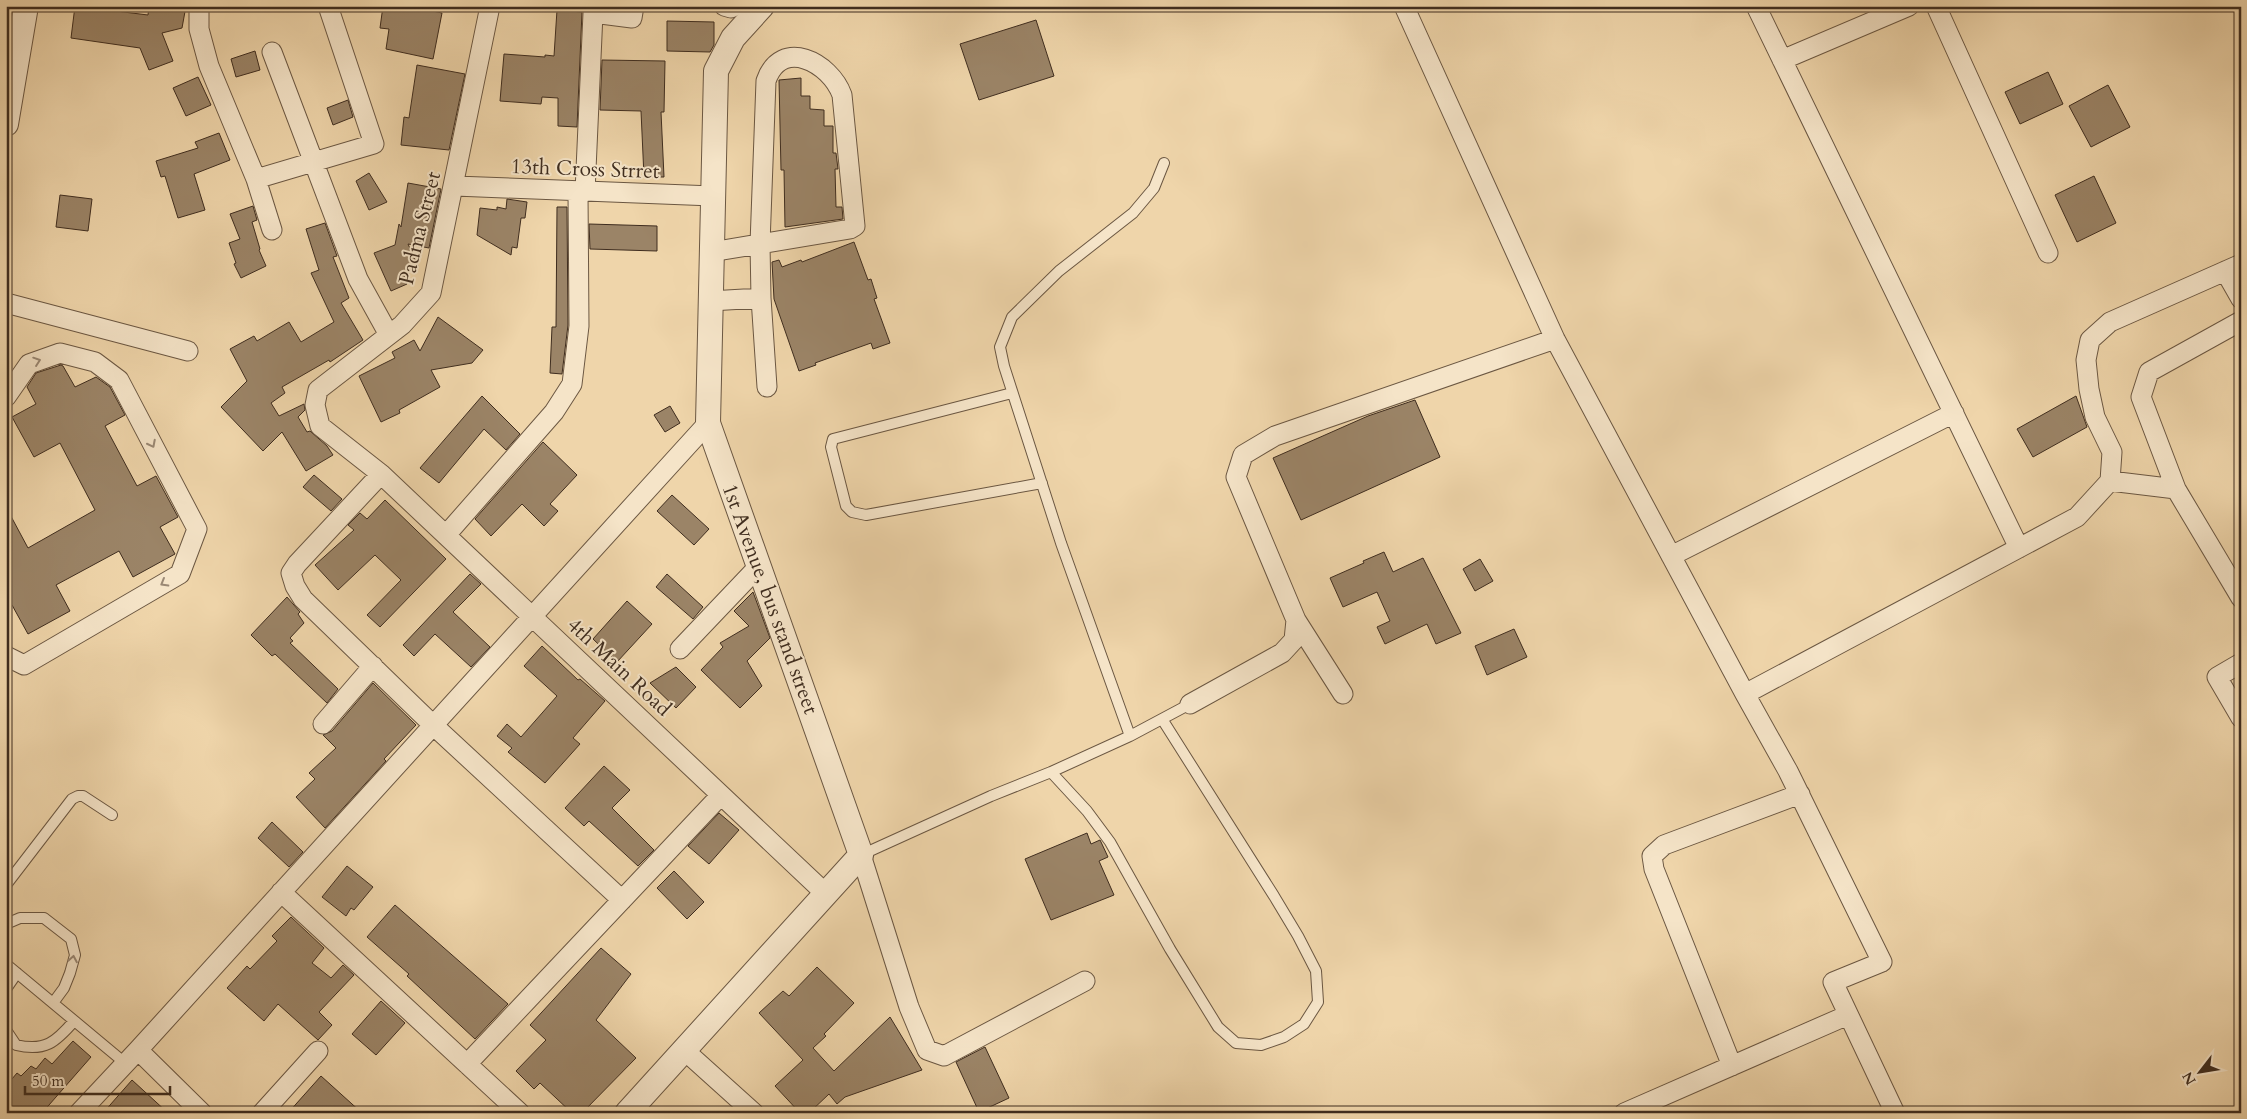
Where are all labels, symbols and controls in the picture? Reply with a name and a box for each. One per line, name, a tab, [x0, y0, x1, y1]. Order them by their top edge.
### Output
street label: 13th Cross Strret	[510, 152, 660, 186]
street label: Padma Street	[392, 168, 448, 288]
one-way arrow	[32, 357, 40, 367]
one-way arrow	[146, 438, 156, 447]
street label: 1st Avenue, bus stand street	[715, 480, 825, 719]
one-way arrow	[161, 577, 170, 587]
street label: 4th Main Road	[560, 611, 678, 723]
one-way arrow	[67, 955, 77, 964]
north arrow	[2174, 1046, 2224, 1096]
scale bar	[25, 1064, 170, 1096]
text: N	[2178, 1068, 2201, 1089]
text: 50 m	[32, 1071, 64, 1091]

